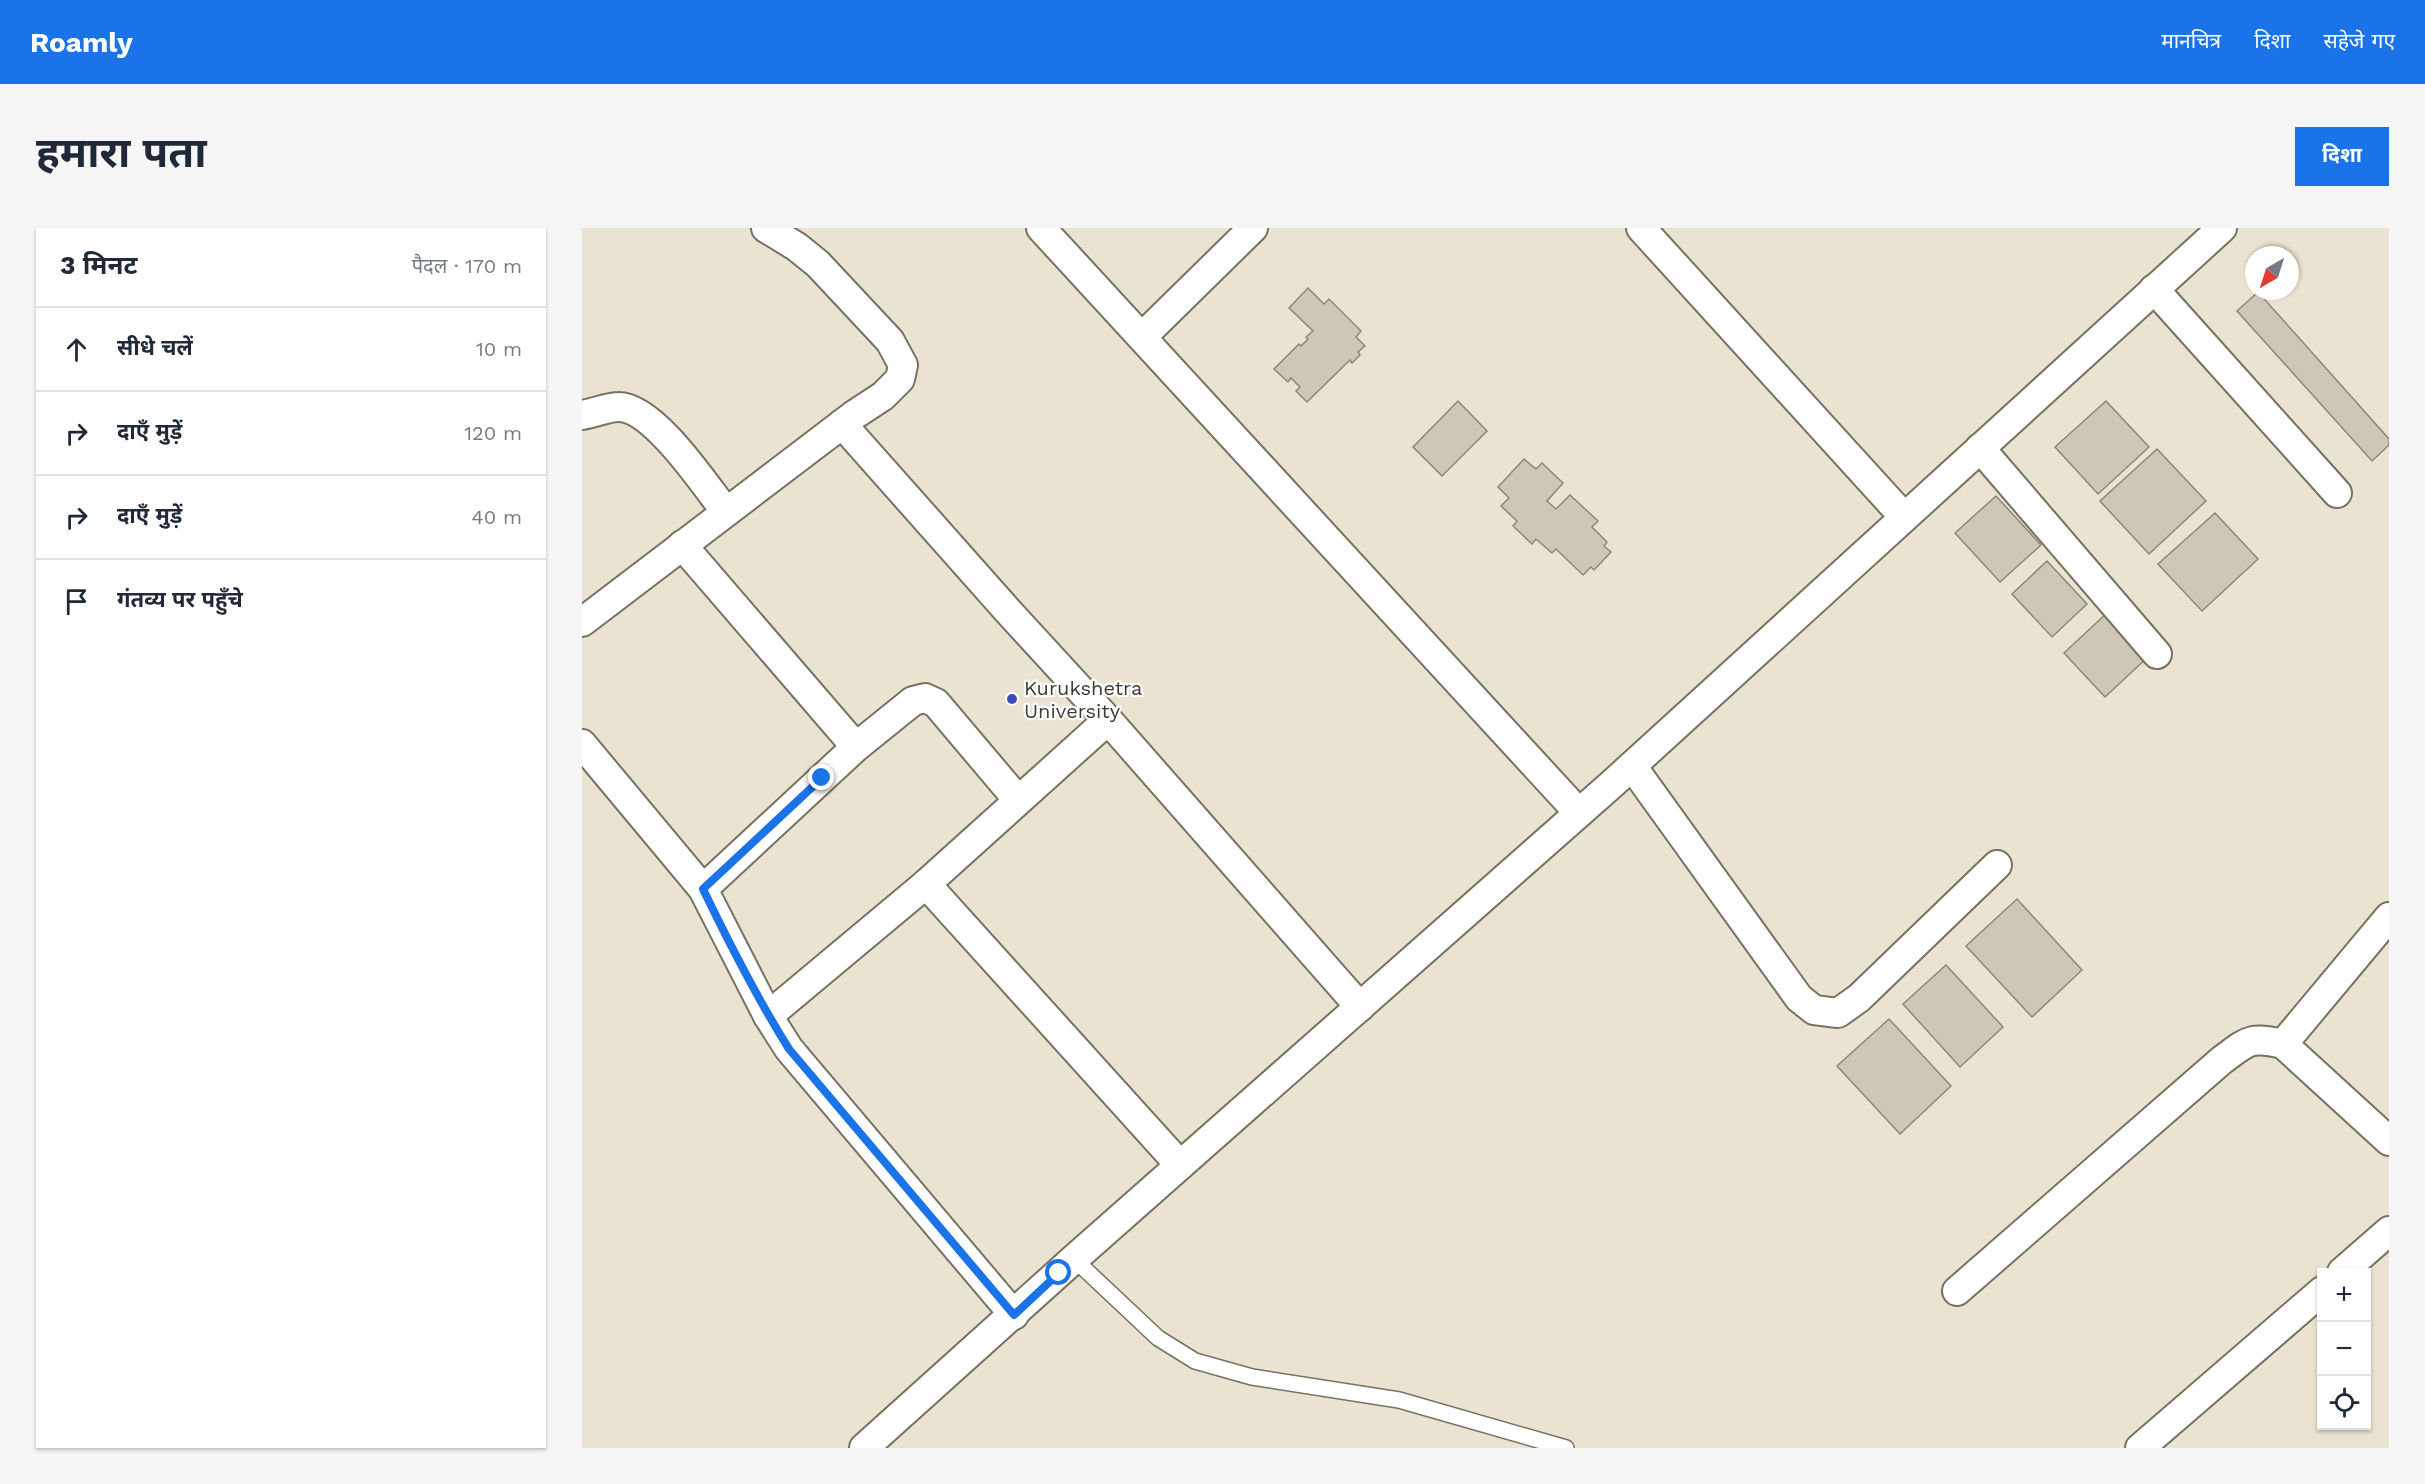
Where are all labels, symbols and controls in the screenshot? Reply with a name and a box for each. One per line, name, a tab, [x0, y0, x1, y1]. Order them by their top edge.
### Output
text: Roamly	[30, 26, 133, 59]
text: मानचित्र	[2161, 28, 2221, 53]
text: दिशा	[2254, 28, 2290, 53]
text: सहेजे गए	[2323, 28, 2395, 53]
button: दिशा	[2295, 127, 2389, 186]
text: हमारा पता	[36, 128, 207, 177]
north arrow	[2245, 246, 2299, 300]
text: 3 मिनट	[60, 250, 137, 280]
text: पैदल · 170 m	[412, 254, 522, 278]
icon: ahead	[60, 333, 93, 366]
text: सीधे चलें	[117, 335, 193, 360]
text: 10 m	[476, 337, 522, 361]
icon: right	[60, 417, 93, 450]
text: दाएँ मुड़ें	[117, 419, 182, 444]
text: 120 m	[464, 421, 522, 445]
icon: right	[60, 501, 93, 534]
text: दाएँ मुड़ें	[117, 503, 182, 528]
text: 40 m	[471, 505, 522, 529]
icon: arrive	[60, 585, 93, 618]
text: गंतव्य पर पहुँचे	[117, 587, 243, 612]
place label: Kurukshetra University	[1024, 676, 1142, 723]
marker: Kurukshetra University	[1005, 692, 1019, 706]
route end	[808, 764, 834, 790]
route start	[1045, 1259, 1071, 1285]
map controls	[2317, 1268, 2371, 1430]
button: +	[2317, 1268, 2371, 1322]
button: −	[2317, 1322, 2371, 1376]
button: locate	[2317, 1376, 2371, 1430]

